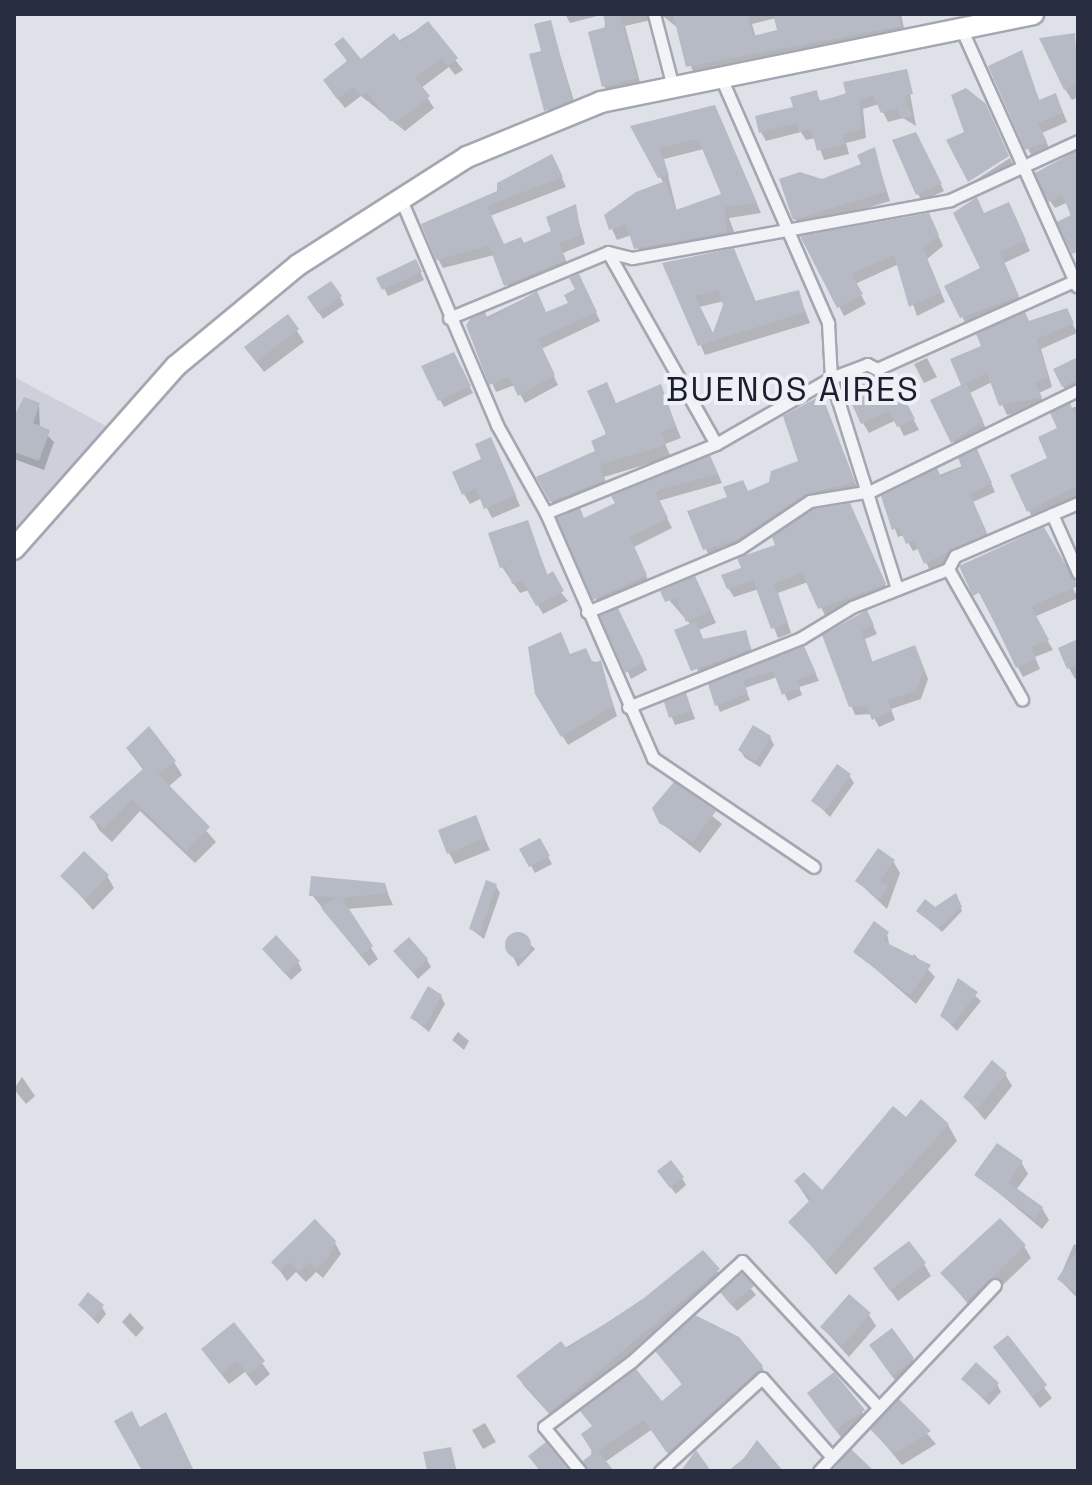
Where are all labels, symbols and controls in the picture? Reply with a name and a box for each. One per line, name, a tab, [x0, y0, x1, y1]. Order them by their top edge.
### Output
district label: BUENOS AIRES	[666, 370, 920, 410]

